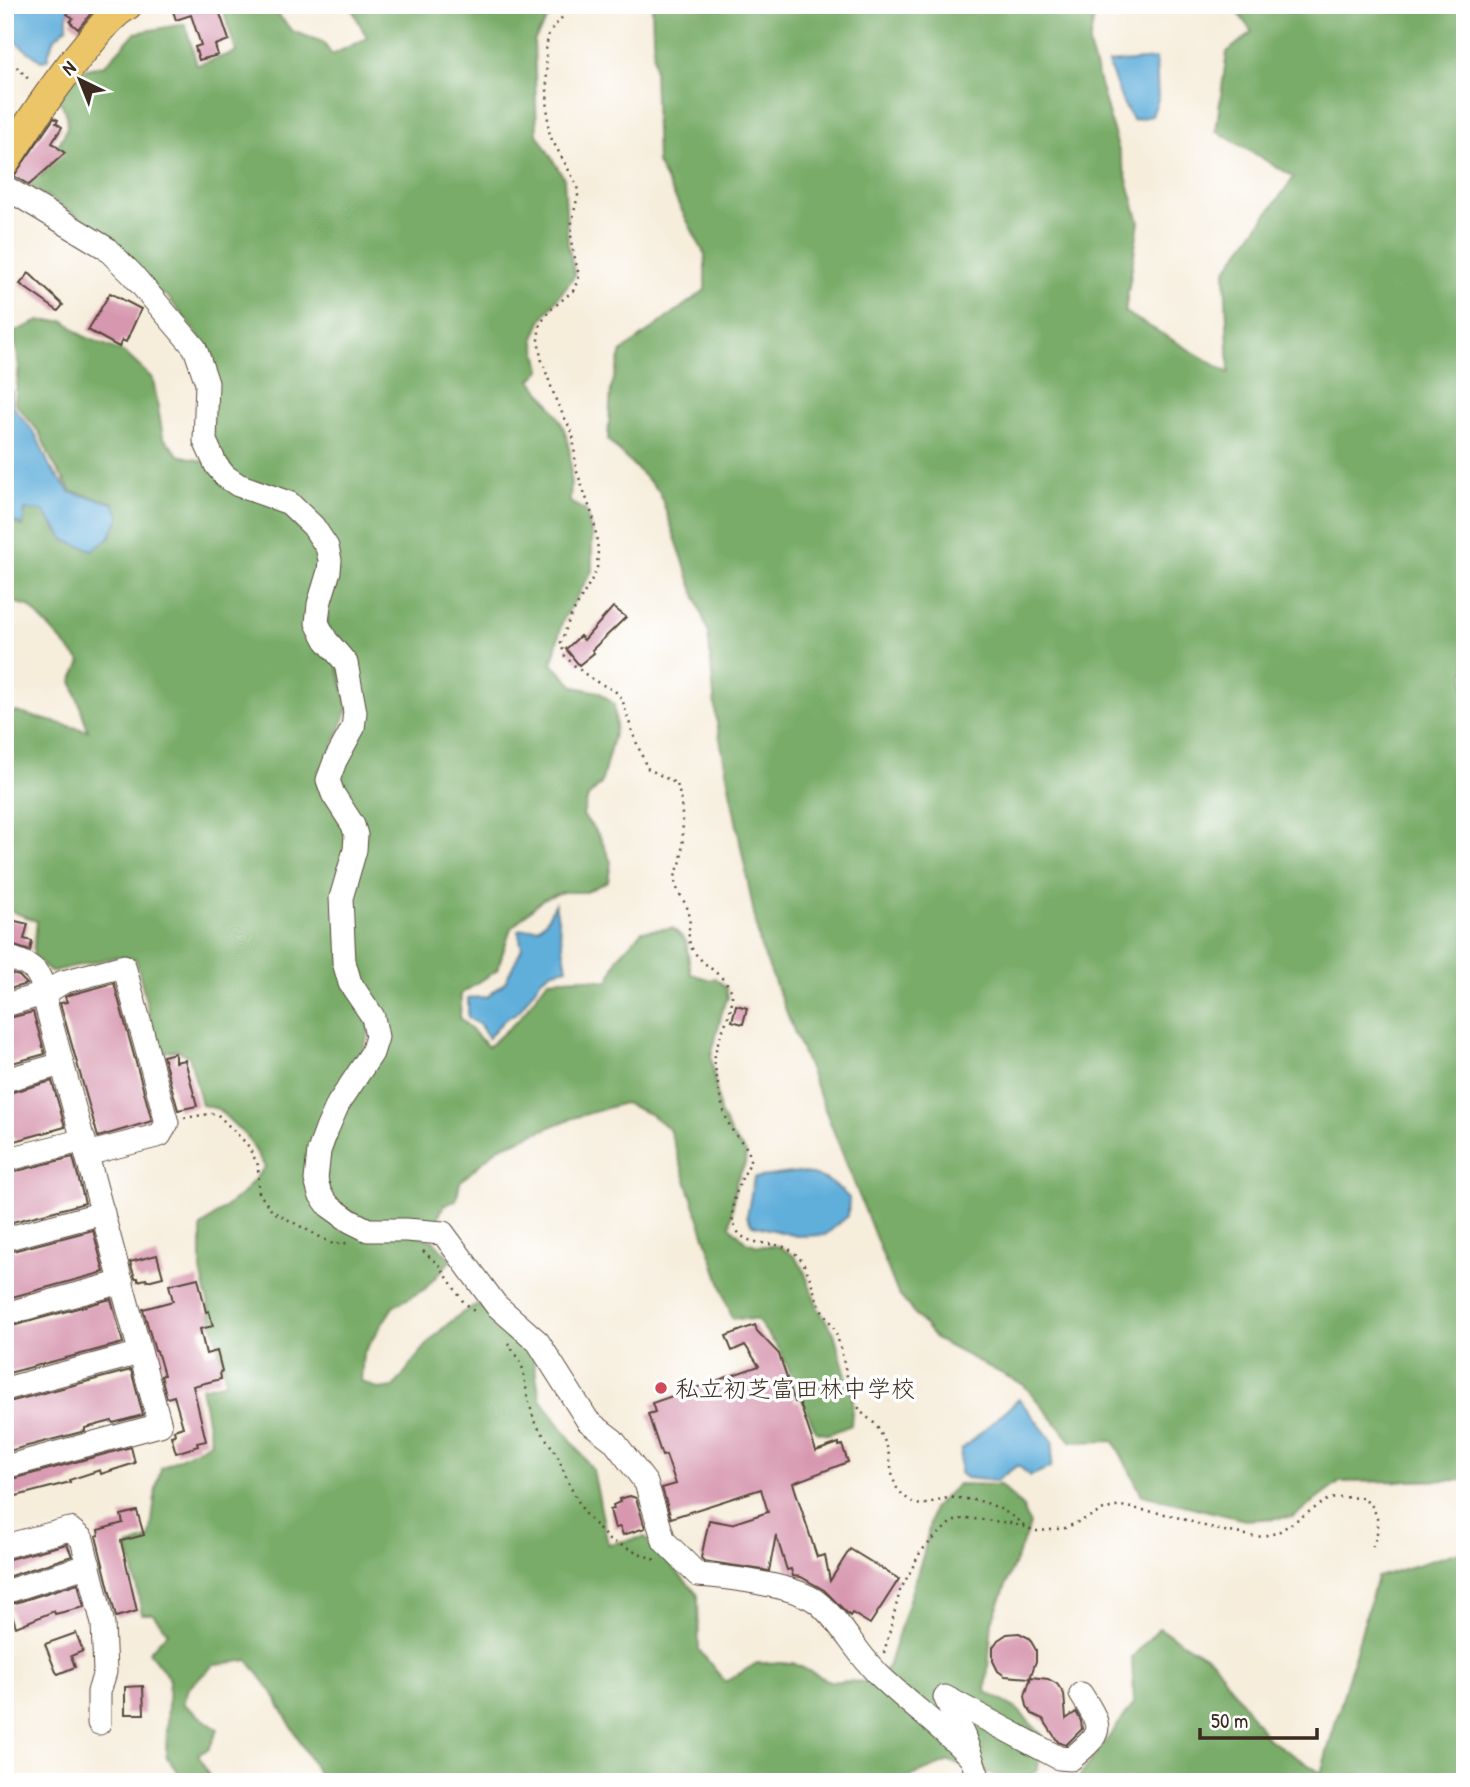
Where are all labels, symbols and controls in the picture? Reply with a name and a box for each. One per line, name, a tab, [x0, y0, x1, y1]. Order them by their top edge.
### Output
north arrow	[46, 46, 116, 116]
text: N	[56, 55, 81, 81]
place label: 私立初芝富田林中学校	[675, 1372, 915, 1404]
marker: 私立初芝富田林中学校	[653, 1380, 669, 1396]
scale bar	[1200, 1696, 1318, 1740]
text: 50 m	[1211, 1706, 1248, 1735]

